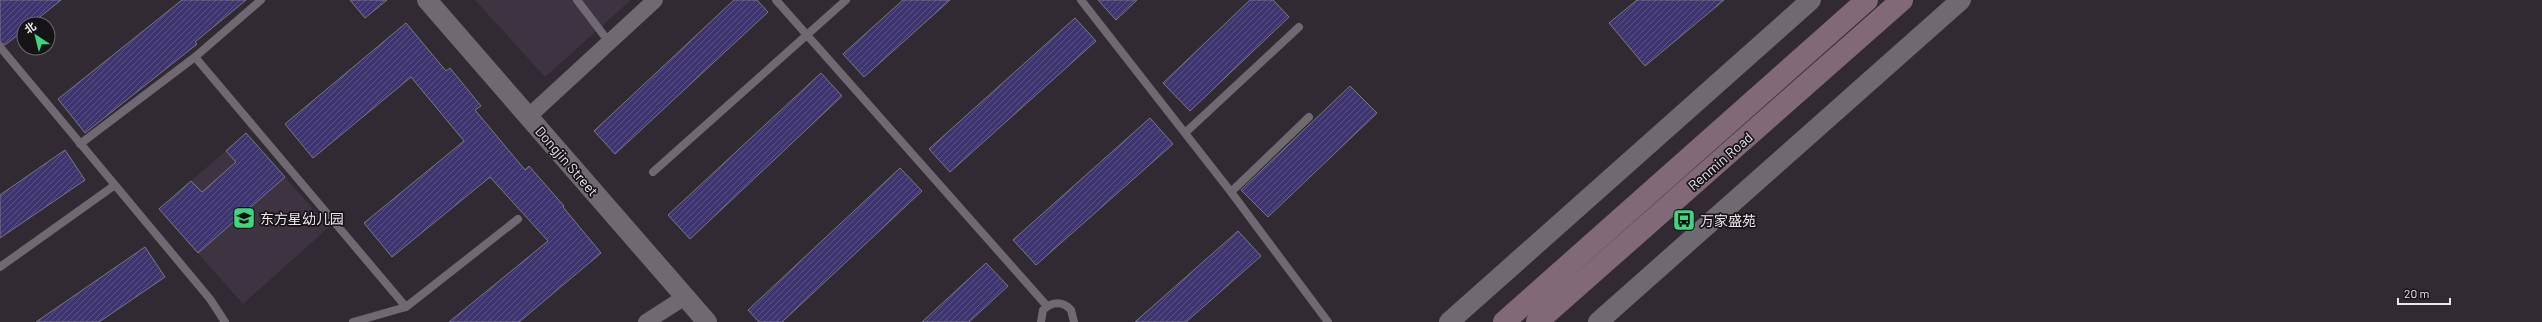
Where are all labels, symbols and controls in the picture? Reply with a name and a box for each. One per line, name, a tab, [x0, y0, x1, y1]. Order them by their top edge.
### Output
north arrow	[16, 16, 56, 56]
text: 北	[22, 19, 38, 36]
street label: Dongjin Street	[532, 123, 602, 199]
street label: Renmin Road	[1684, 128, 1756, 194]
school or university icon: 东方星幼儿园	[231, 205, 257, 231]
bus stop icon: 万家盛苑	[1671, 207, 1697, 233]
place label: 东方星幼儿园	[260, 210, 344, 227]
place label: 万家盛苑	[1700, 212, 1756, 229]
scale bar	[2398, 280, 2450, 306]
text: 20 m	[2404, 286, 2430, 300]

